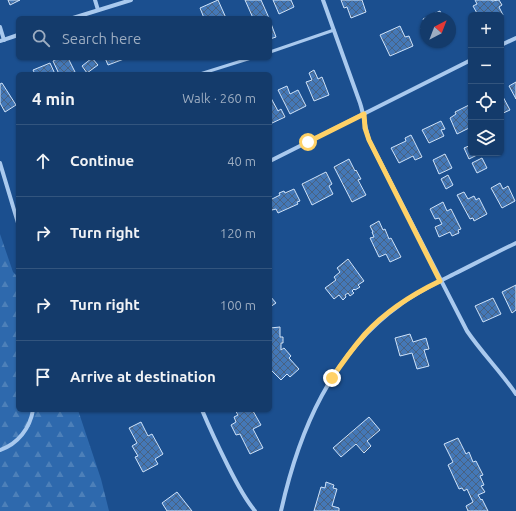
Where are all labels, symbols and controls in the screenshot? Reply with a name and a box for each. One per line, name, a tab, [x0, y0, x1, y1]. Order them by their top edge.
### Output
north arrow	[420, 12, 456, 48]
map controls	[468, 12, 504, 156]
button: +	[468, 12, 504, 48]
search box	[16, 16, 272, 60]
icon: search	[30, 27, 52, 49]
text: Search here	[62, 30, 141, 47]
button: −	[468, 48, 504, 84]
button: locate	[468, 84, 504, 120]
text: 4 min	[32, 89, 75, 108]
text: Walk · 260 m	[182, 91, 256, 105]
button: layers	[468, 120, 504, 156]
route start	[299, 133, 317, 151]
icon: ahead	[32, 150, 54, 172]
text: Continue	[70, 152, 134, 169]
text: 40 m	[227, 154, 256, 168]
icon: right	[32, 222, 54, 244]
text: Turn right	[70, 224, 140, 241]
text: 120 m	[220, 226, 256, 240]
icon: right	[32, 294, 54, 316]
text: Turn right	[70, 296, 140, 313]
text: 100 m	[220, 298, 256, 312]
icon: arrive	[32, 366, 54, 388]
text: Arrive at destination	[70, 368, 216, 385]
route end	[323, 369, 341, 387]

